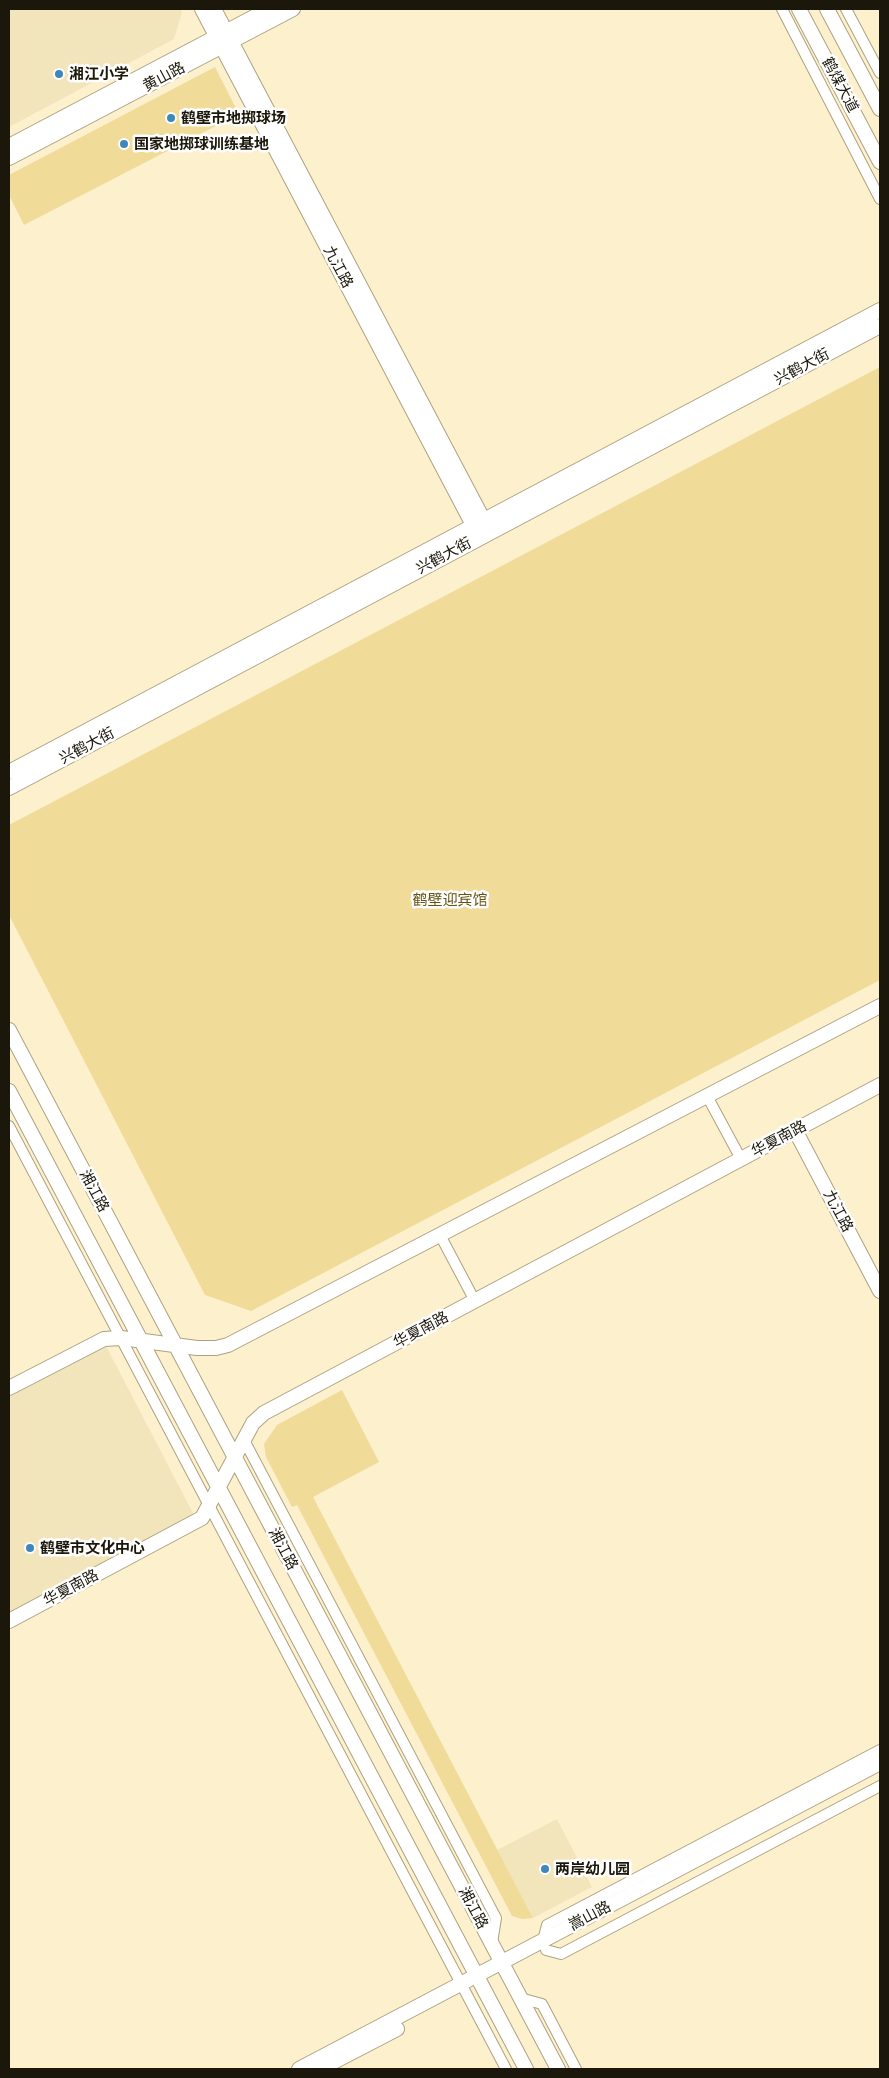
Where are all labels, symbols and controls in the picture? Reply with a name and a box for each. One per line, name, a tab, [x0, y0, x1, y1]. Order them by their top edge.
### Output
street label: 鹤煤大道	[818, 54, 862, 116]
street label: 黄山路	[140, 58, 188, 96]
place label: 湘江小学	[69, 65, 129, 83]
marker: 湘江小学	[53, 68, 65, 80]
place label: 鹤壁市地掷球场	[181, 109, 286, 127]
marker: 鹤壁市地掷球场	[165, 112, 177, 124]
place label: 国家地掷球训练基地	[134, 135, 269, 153]
marker: 国家地掷球训练基地	[118, 138, 130, 150]
street label: 九江路	[319, 243, 357, 291]
street label: 兴鹤大街	[771, 345, 833, 389]
street label: 兴鹤大街	[413, 534, 475, 578]
street label: 兴鹤大街	[56, 724, 118, 768]
park label: 鹤壁迎宾馆	[413, 891, 487, 909]
street label: 华夏南路	[748, 1117, 810, 1161]
street label: 湘江路	[75, 1167, 113, 1215]
street label: 九江路	[819, 1187, 857, 1235]
street label: 华夏南路	[390, 1308, 452, 1352]
street label: 湘江路	[264, 1525, 302, 1573]
place label: 鹤壁市文化中心	[40, 1539, 145, 1557]
marker: 鹤壁市文化中心	[24, 1542, 36, 1554]
street label: 华夏南路	[40, 1566, 102, 1610]
place label: 两岸幼儿园	[555, 1860, 630, 1878]
marker: 两岸幼儿园	[539, 1863, 551, 1875]
street label: 湘江路	[454, 1884, 492, 1932]
street label: 嵩山路	[566, 1897, 614, 1935]

